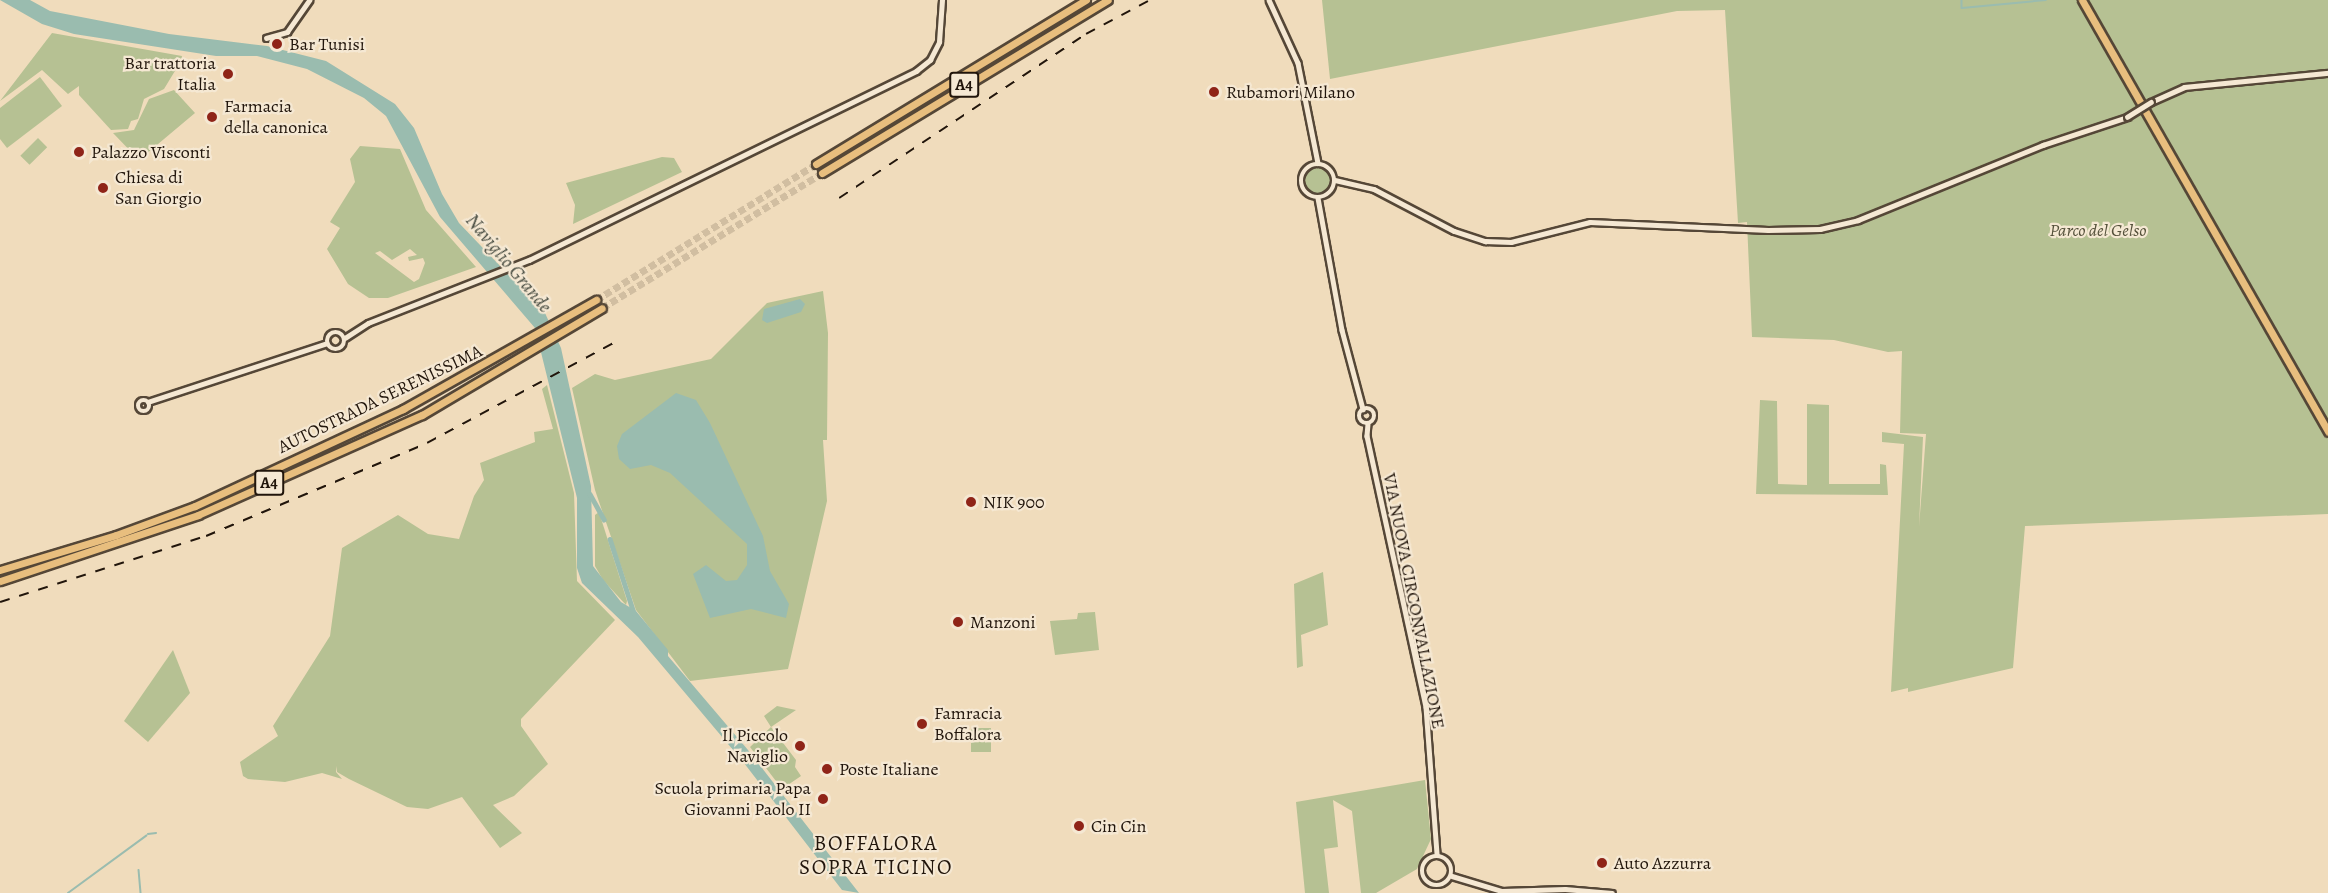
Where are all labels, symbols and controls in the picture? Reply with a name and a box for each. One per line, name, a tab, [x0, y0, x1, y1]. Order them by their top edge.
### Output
place label: Bar Tunisi	[289, 33, 365, 55]
marker: Bar Tunisi	[270, 37, 284, 51]
place label: Bar trattoria Italia	[124, 53, 216, 96]
marker: Bar trattoria Italia	[221, 67, 235, 81]
road number: A4	[949, 72, 979, 98]
place label: Rubamori Milano	[1226, 81, 1355, 103]
marker: Rubamori Milano	[1207, 85, 1221, 99]
place label: Farmacia della canonica	[224, 96, 328, 138]
marker: Farmacia della canonica	[205, 110, 219, 124]
place label: Palazzo Visconti	[91, 141, 211, 163]
marker: Palazzo Visconti	[72, 145, 86, 159]
place label: Chiesa di San Giorgio	[115, 167, 202, 210]
marker: Chiesa di San Giorgio	[96, 181, 110, 195]
water label: Naviglio Grande	[461, 209, 557, 317]
park label: Parco del Gelso	[2049, 219, 2147, 241]
street label: AUTOSTRADA SERENISSIMA	[274, 340, 486, 458]
road number: A4	[254, 470, 284, 496]
street label: VIA NUOVA CIRCONVALLAZIONE	[1379, 471, 1449, 731]
place label: NIK 900	[983, 491, 1045, 513]
marker: NIK 900	[964, 495, 978, 509]
place label: Manzoni	[970, 611, 1036, 633]
marker: Manzoni	[951, 615, 965, 629]
place label: Famracia Boffalora	[934, 703, 1002, 746]
marker: Famracia Boffalora	[915, 717, 929, 731]
place label: Il Piccolo Naviglio	[722, 725, 788, 768]
marker: Il Piccolo Naviglio	[793, 739, 807, 753]
place label: Poste Italiane	[839, 758, 938, 780]
marker: Poste Italiane	[820, 762, 834, 776]
place label: Scuola primaria Papa Giovanni Paolo II	[655, 778, 811, 820]
marker: Scuola primaria Papa Giovanni Paolo II	[816, 792, 830, 806]
place label: Cin Cin	[1091, 815, 1146, 837]
marker: Cin Cin	[1072, 819, 1086, 833]
district label: BOFFALORA SOPRA TICINO	[799, 830, 953, 880]
place label: Auto Azzurra	[1614, 852, 1711, 874]
marker: Auto Azzurra	[1595, 856, 1609, 870]

